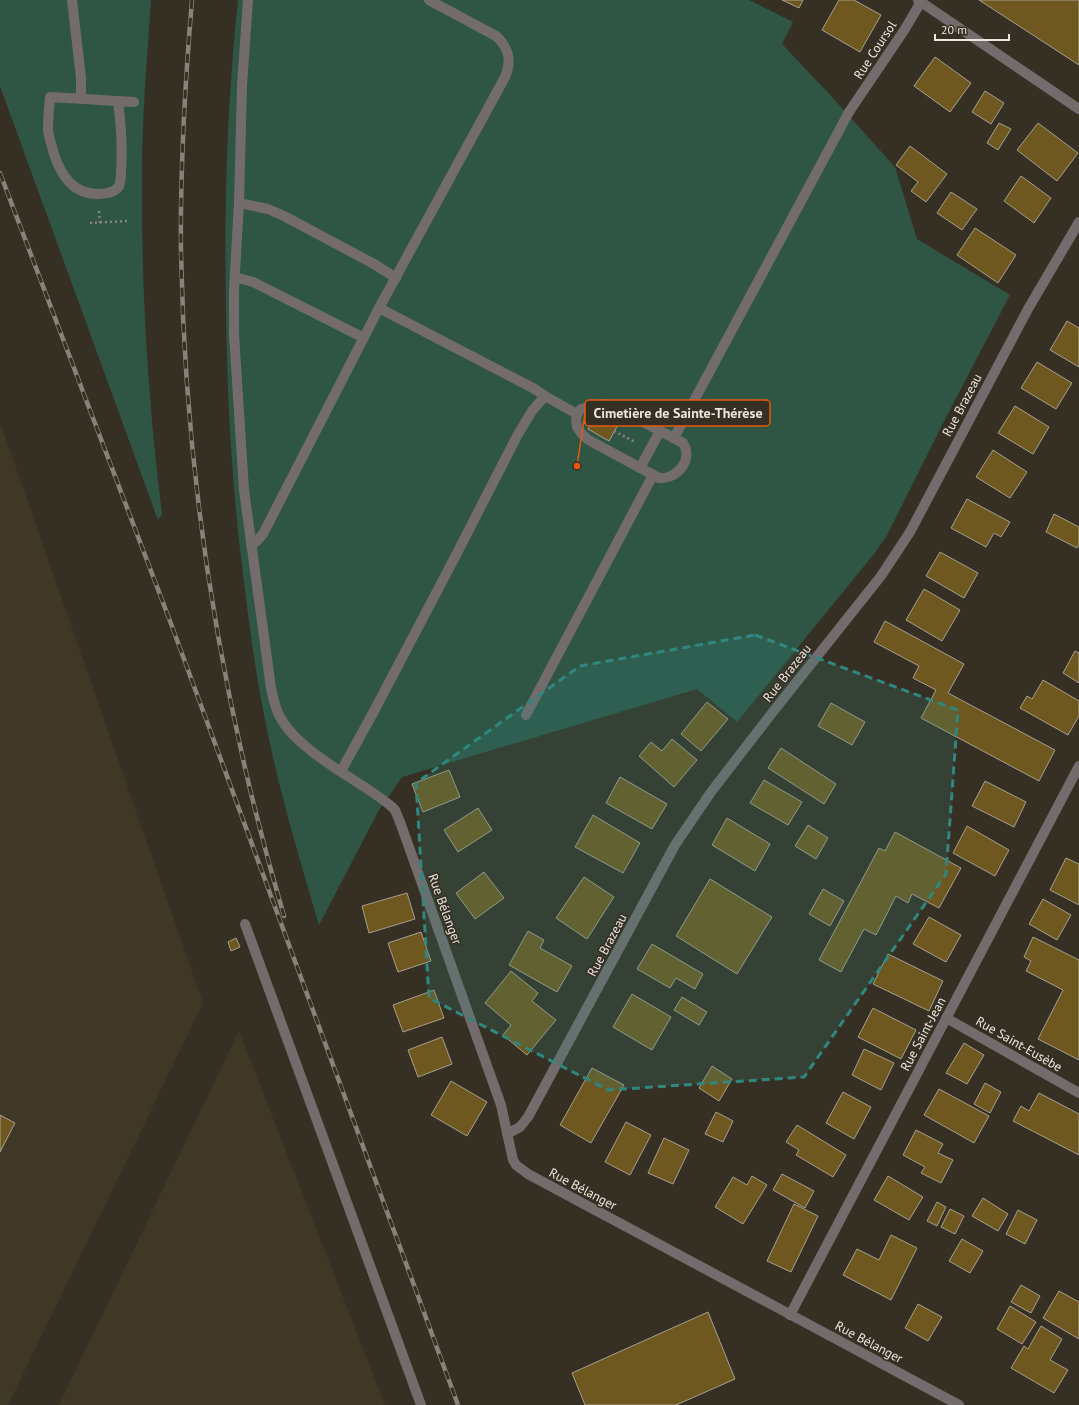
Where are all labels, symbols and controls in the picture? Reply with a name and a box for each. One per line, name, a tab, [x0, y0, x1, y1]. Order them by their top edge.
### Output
scale bar	[935, 16, 1009, 42]
street label: Rue Coursol	[850, 17, 900, 82]
text: 20 m	[941, 22, 967, 37]
street label: Rue Brazeau	[938, 371, 986, 439]
callout: Cimetière de Sainte-Thérèse	[585, 400, 770, 426]
text: Cimetière de Sainte-Thérèse	[594, 404, 763, 422]
street label: Rue Brazeau	[759, 641, 815, 705]
street label: Rue Bélanger	[424, 871, 466, 947]
street label: Rue Brazeau	[583, 911, 631, 979]
street label: Rue Saint-Jean	[896, 994, 950, 1074]
street label: Rue Saint-Eusèbe	[973, 1012, 1065, 1076]
street label: Rue Bélanger	[546, 1164, 620, 1214]
street label: Rue Bélanger	[832, 1317, 906, 1367]

